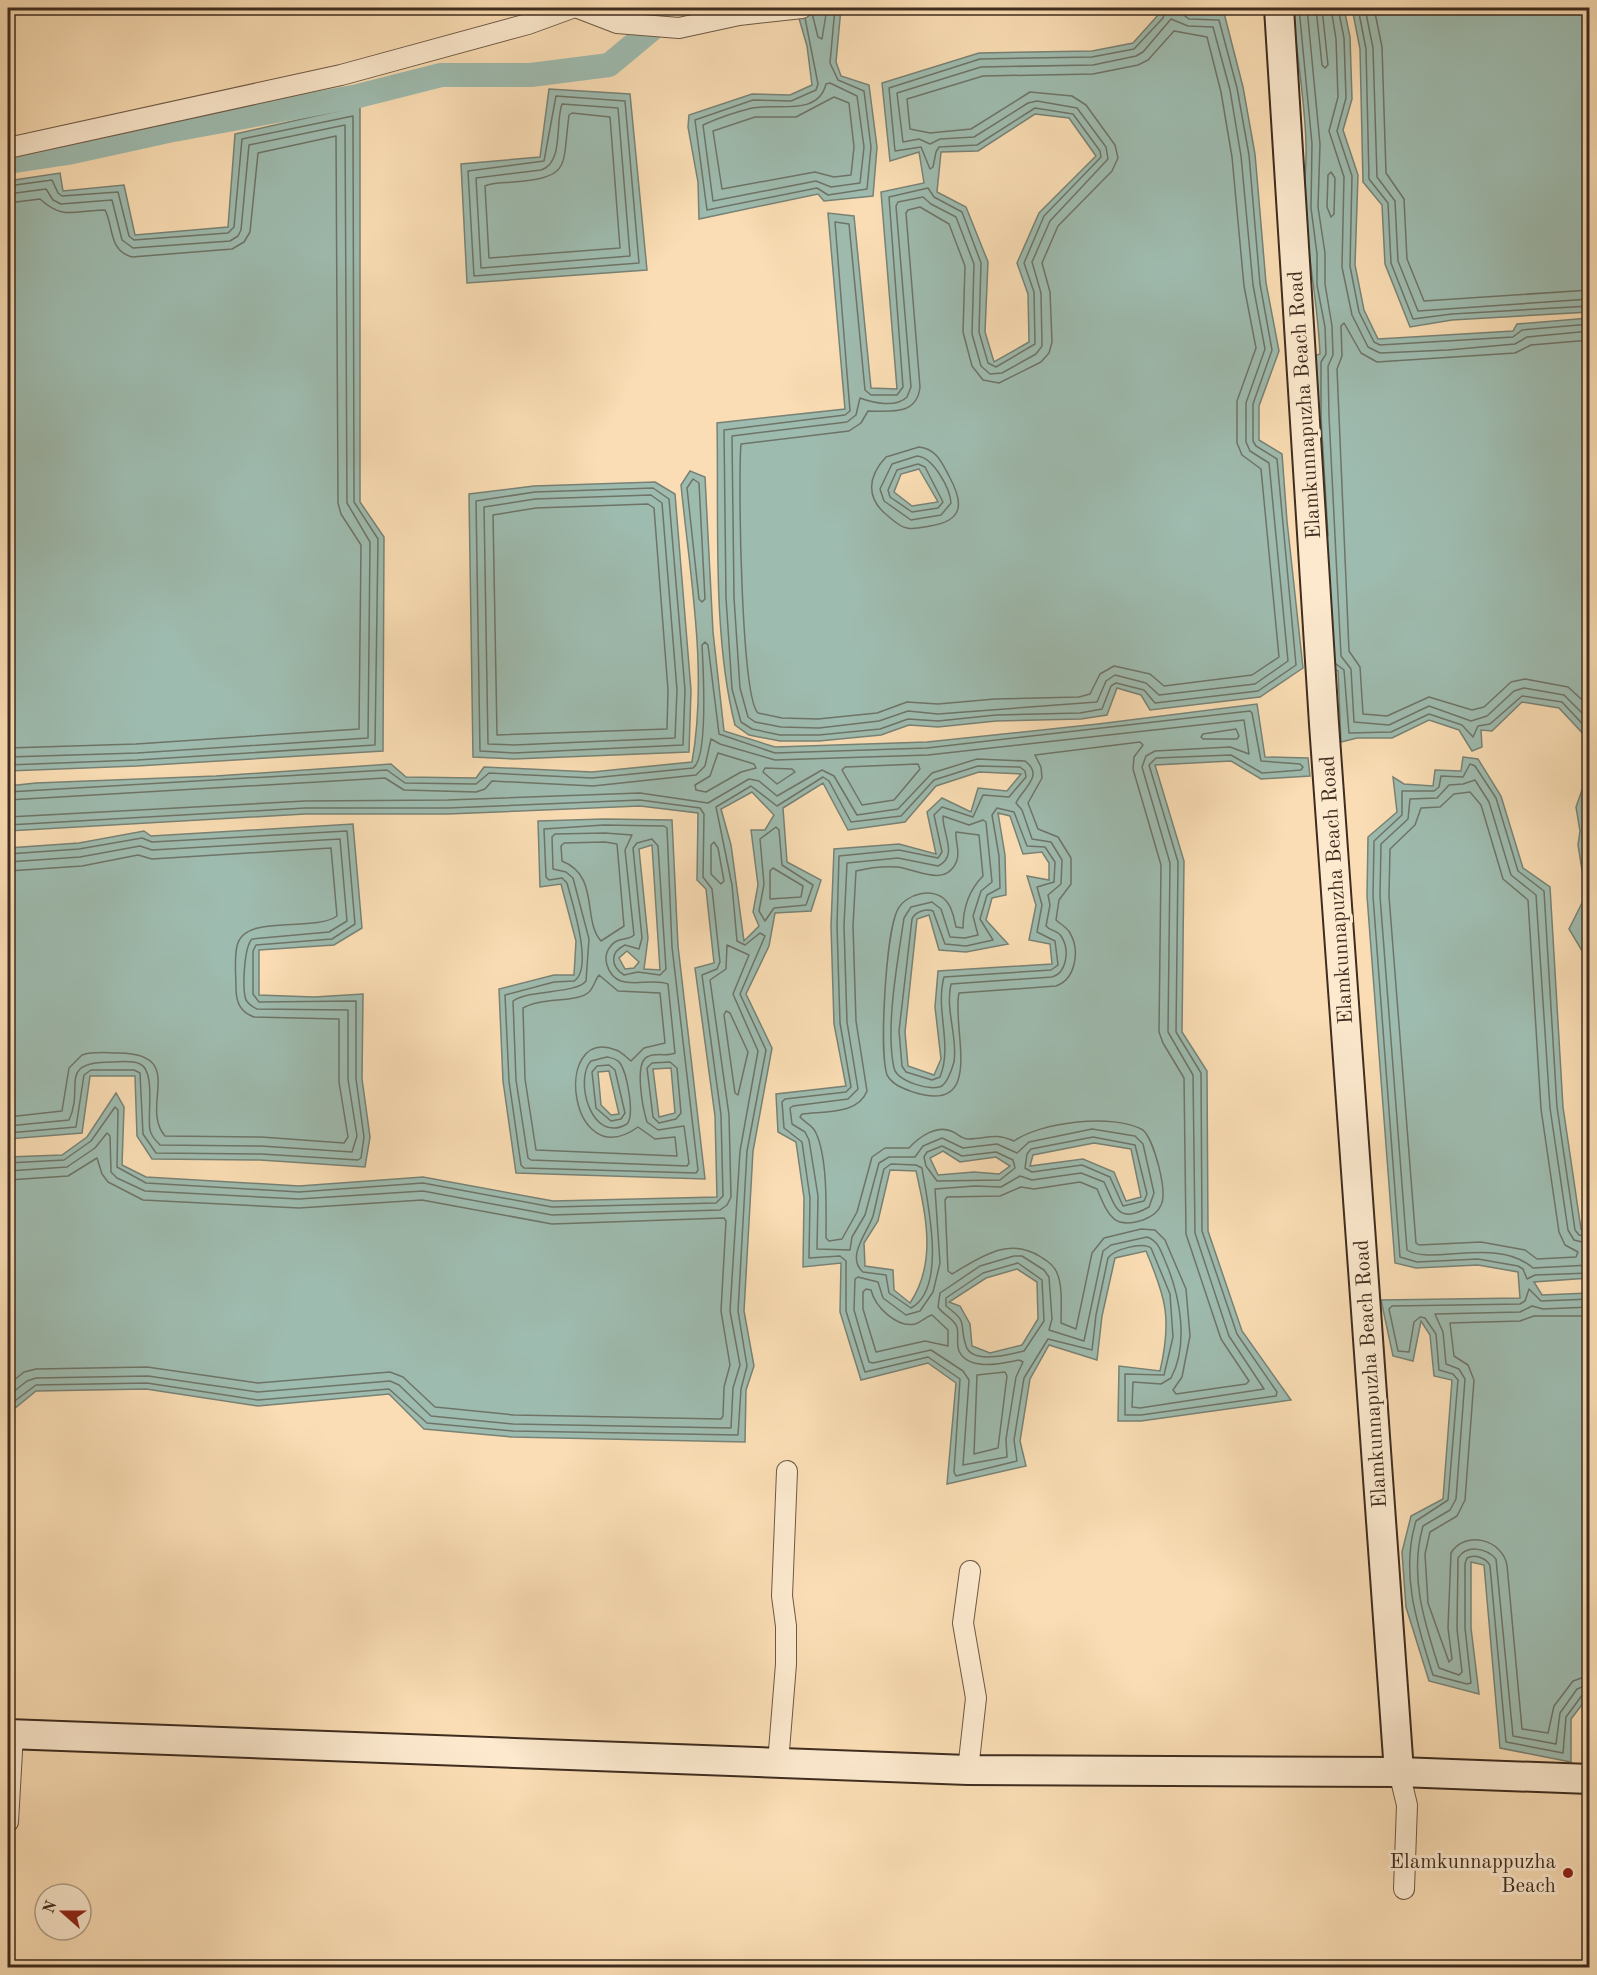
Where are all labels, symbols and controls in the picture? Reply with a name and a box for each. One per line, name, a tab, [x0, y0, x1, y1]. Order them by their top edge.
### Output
street label: Elamkunnapuzha Beach Road	[1286, 270, 1325, 540]
street label: Elamkunnapuzha Beach Road	[1318, 755, 1357, 1025]
street label: Elamkunnapuzha Beach Road	[1352, 1239, 1391, 1509]
place label: Elamkunnappuzha Beach	[1390, 1852, 1556, 1897]
marker: Elamkunnappuzha Beach	[1561, 1866, 1575, 1880]
north arrow	[33, 1882, 93, 1942]
text: N	[41, 1898, 61, 1916]

